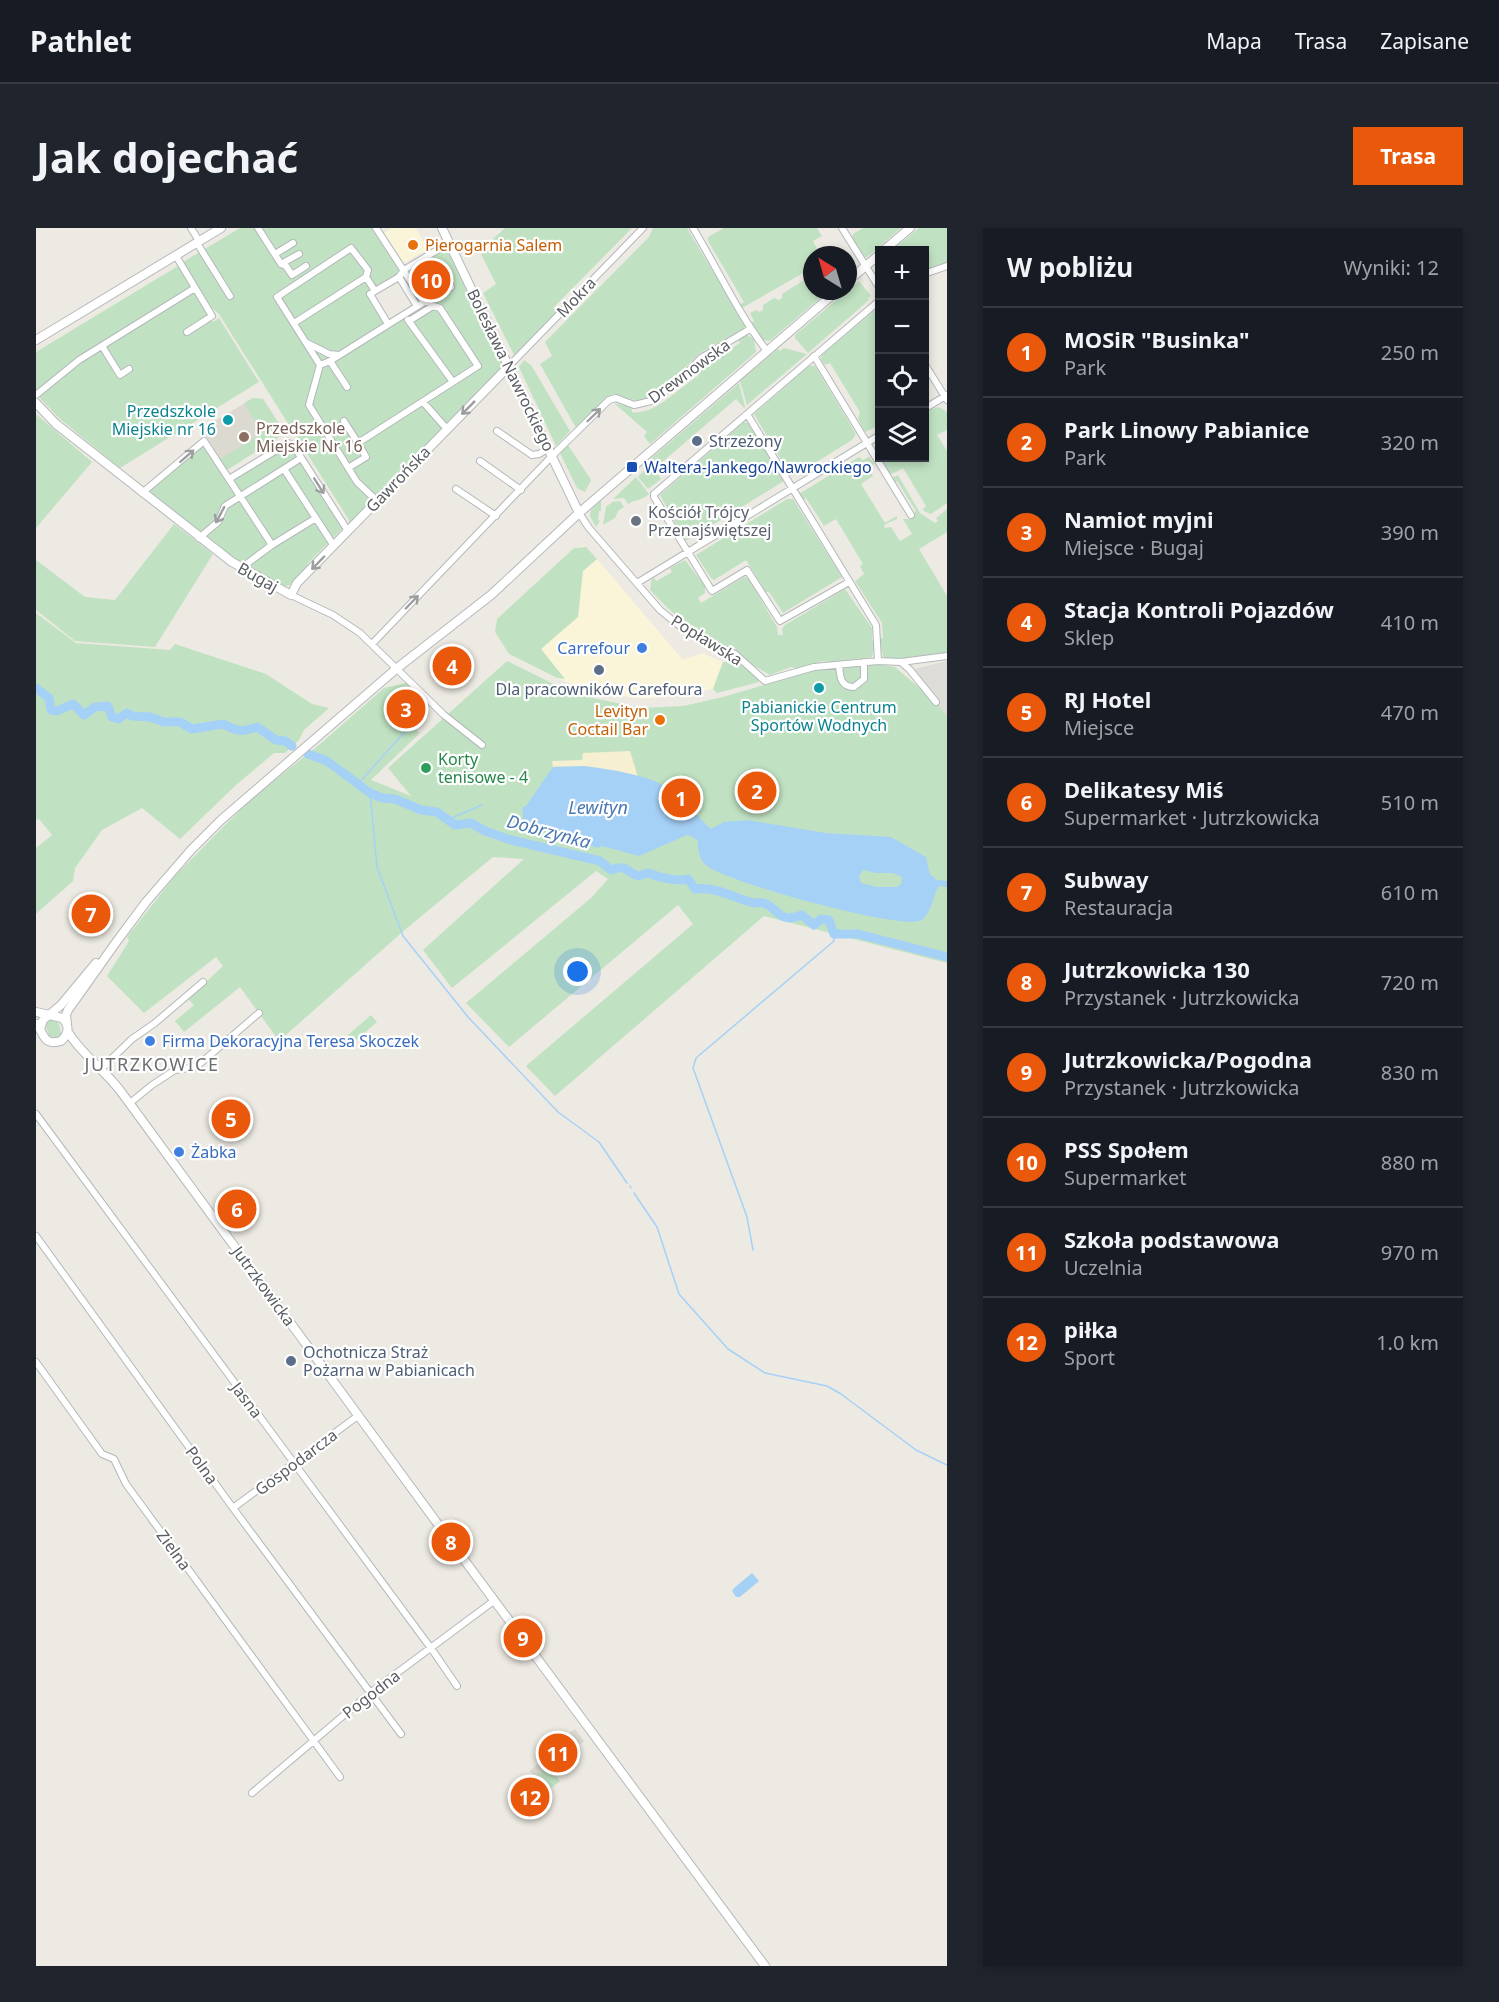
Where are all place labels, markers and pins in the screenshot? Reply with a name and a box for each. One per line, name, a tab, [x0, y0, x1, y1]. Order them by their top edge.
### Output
place label: Pierogarnia Salem	[425, 234, 562, 256]
marker: Pierogarnia Salem	[406, 238, 420, 252]
pin: 10	[412, 257, 450, 302]
place label: Przedszkole Miejskie nr 16	[112, 400, 216, 440]
marker: Przedszkole Miejskie nr 16	[221, 413, 235, 427]
place label: Przedszkole Miejskie Nr 16	[256, 417, 363, 457]
marker: Przedszkole Miejskie Nr 16	[237, 430, 251, 444]
place label: Strzeżony	[709, 430, 783, 452]
marker: Strzeżony	[690, 434, 704, 448]
place label: Waltera-Jankego/Nawrockiego	[644, 456, 872, 478]
marker: Waltera-Jankego/Nawrockiego	[625, 460, 639, 474]
place label: Kościół Trójcy Przenajświętszej	[648, 501, 771, 541]
marker: Kościół Trójcy Przenajświętszej	[629, 514, 643, 528]
place label: Carrefour	[557, 637, 630, 659]
marker: Carrefour	[635, 641, 649, 655]
pin: 4	[432, 644, 472, 688]
marker: Dla pracowników Carefoura	[592, 663, 606, 677]
place label: Dla pracowników Carefoura	[495, 678, 703, 700]
marker: Pabianickie Centrum Sportów Wodnych	[812, 681, 826, 695]
pin: 3	[386, 686, 425, 732]
place label: Pabianickie Centrum Sportów Wodnych	[741, 696, 897, 736]
place label: Levityn Coctail Bar	[567, 700, 648, 740]
marker: Levityn Coctail Bar	[653, 713, 667, 727]
place label: Korty tenisowe - 4	[438, 748, 528, 788]
marker: Korty tenisowe - 4	[419, 761, 433, 775]
pin: 2	[738, 768, 776, 814]
pin: 1	[662, 776, 700, 820]
pin: 7	[72, 892, 110, 936]
place label: Firma Dekoracyjna Teresa Skoczek	[162, 1030, 419, 1052]
marker: Firma Dekoracyjna Teresa Skoczek	[143, 1034, 157, 1048]
pin: 5	[212, 1096, 250, 1142]
place label: Żabka	[191, 1141, 237, 1163]
marker: Żabka	[172, 1145, 186, 1159]
pin: 6	[218, 1186, 256, 1232]
place label: Ochotnicza Straż Pożarna w Pabianicach	[303, 1341, 475, 1381]
marker: Ochotnicza Straż Pożarna w Pabianicach	[284, 1354, 298, 1368]
pin: 8	[432, 1520, 470, 1564]
pin: 9	[504, 1616, 542, 1660]
pin: 11	[538, 1730, 578, 1775]
pin: 12	[510, 1774, 550, 1820]

